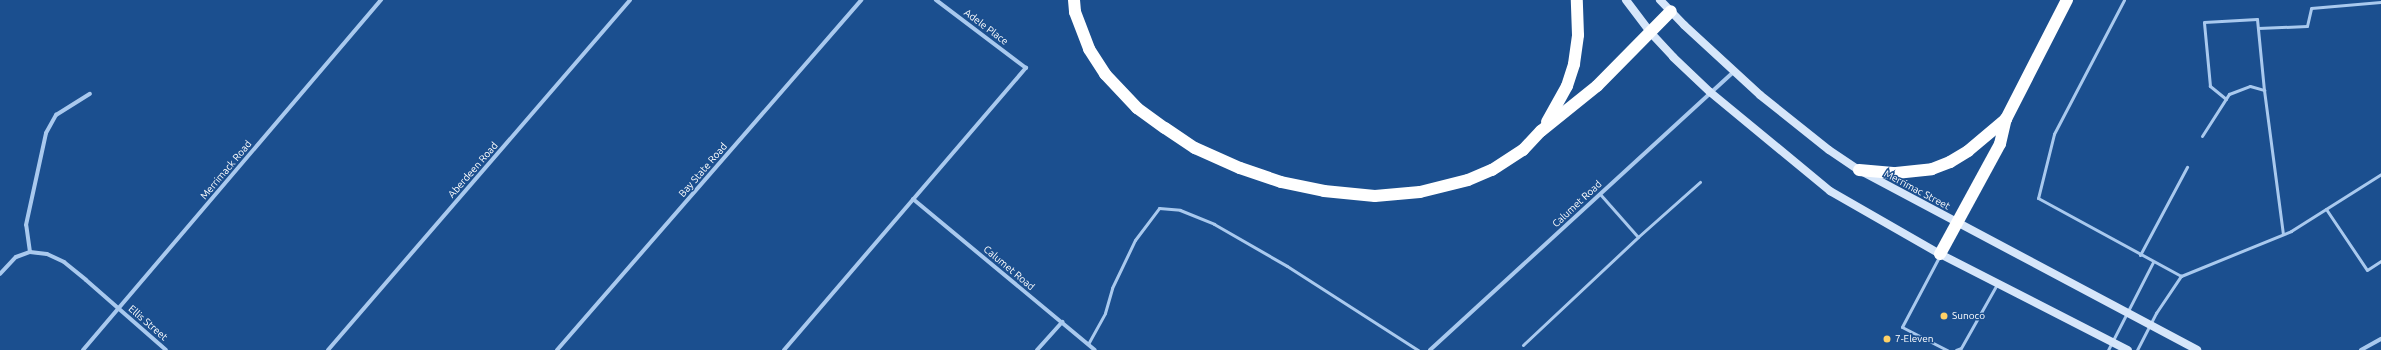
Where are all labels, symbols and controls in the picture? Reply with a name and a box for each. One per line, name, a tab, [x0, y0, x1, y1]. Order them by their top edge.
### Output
street label: Adele Place	[962, 7, 1010, 47]
street label: Merrimack Road	[198, 138, 254, 202]
street label: Aberdeen Road	[446, 140, 500, 200]
street label: Bay State Road	[676, 141, 730, 199]
street label: Merrimac Street	[1882, 168, 1952, 212]
street label: Calumet Road	[1550, 178, 1604, 230]
street label: Calumet Road	[981, 243, 1037, 293]
street label: Ellis Street	[126, 303, 170, 343]
place label: Sunoco	[1952, 310, 1985, 322]
marker: Sunoco	[1939, 311, 1949, 321]
place label: 7-Eleven	[1895, 333, 1933, 345]
marker: 7-Eleven	[1882, 334, 1892, 344]

